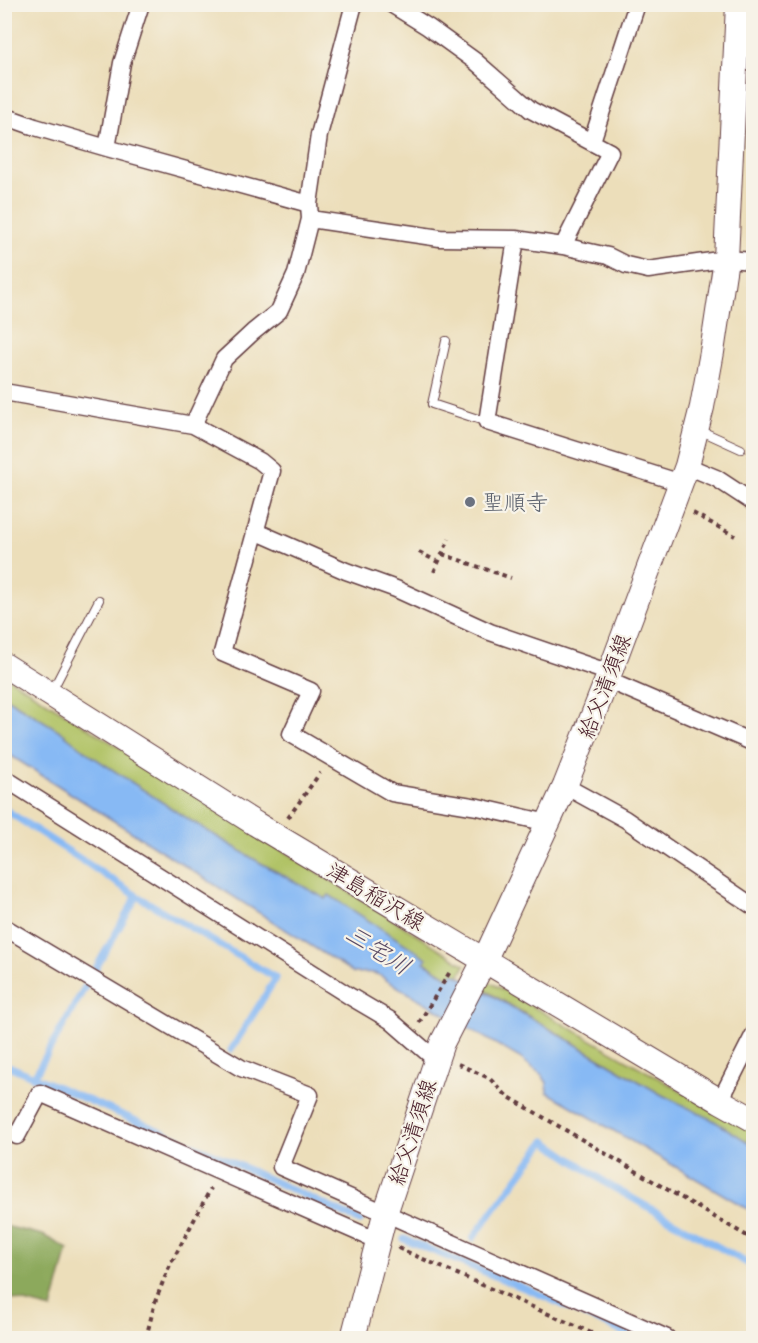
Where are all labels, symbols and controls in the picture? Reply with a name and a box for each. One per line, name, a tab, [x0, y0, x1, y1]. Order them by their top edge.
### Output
place label: 聖順寺	[482, 490, 548, 518]
marker: 聖順寺	[463, 495, 477, 509]
street label: 給父清須線	[573, 630, 639, 743]
street label: 津島稲沢線	[321, 857, 429, 938]
water label: 三宅川	[338, 919, 416, 983]
street label: 給父清須線	[384, 1076, 444, 1189]

